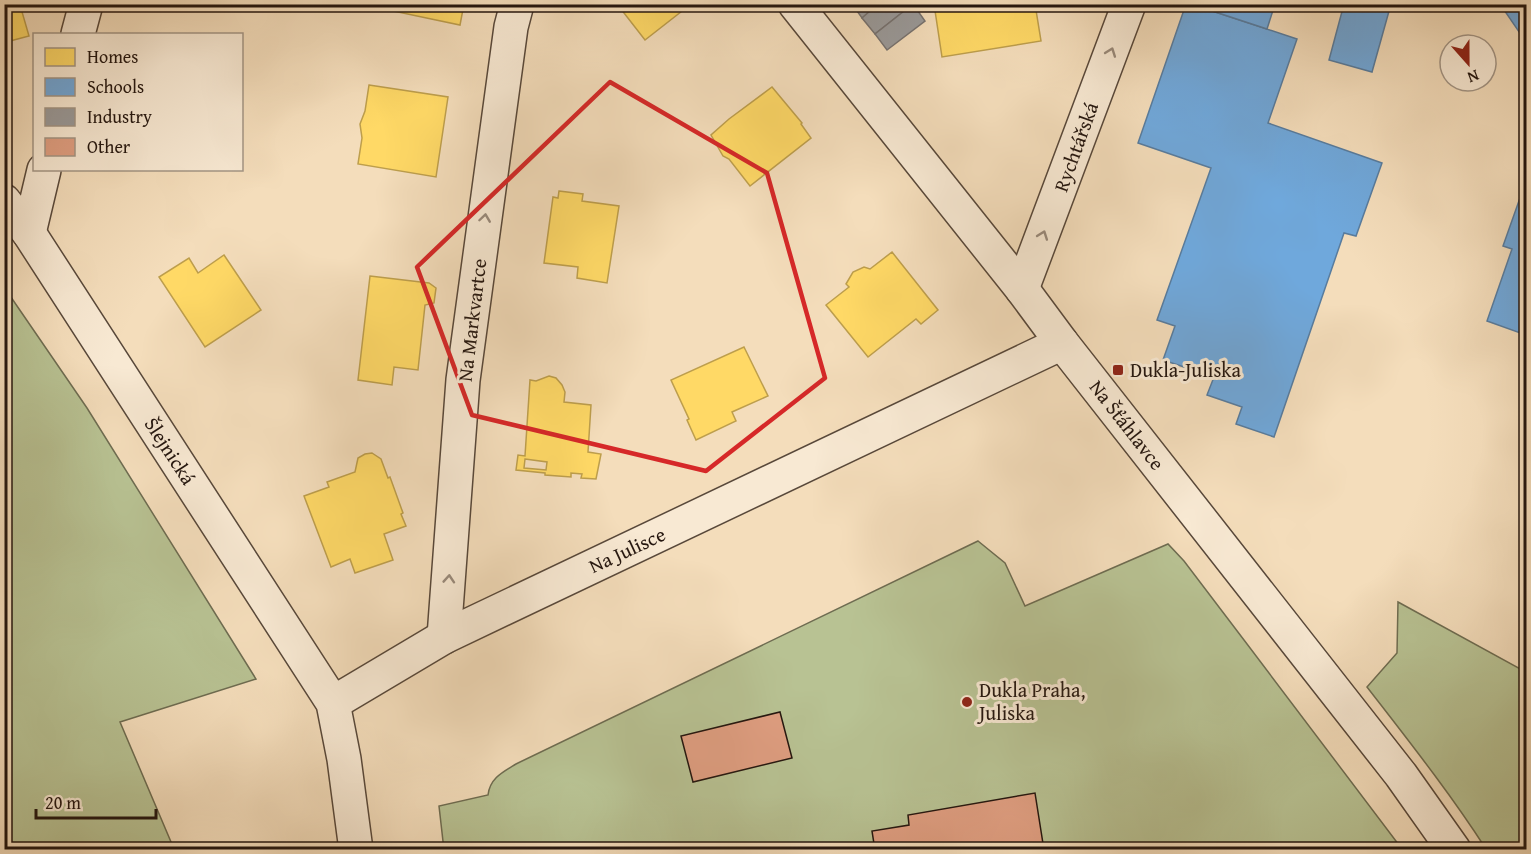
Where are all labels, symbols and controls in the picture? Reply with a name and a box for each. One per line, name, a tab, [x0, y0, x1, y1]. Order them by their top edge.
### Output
legend	[33, 33, 243, 171]
north arrow	[1438, 33, 1498, 93]
text: Homes	[87, 43, 138, 70]
one-way arrow	[1104, 47, 1116, 58]
text: N	[1464, 64, 1483, 90]
text: Schools	[87, 73, 144, 100]
street label: Rychtářská	[1046, 97, 1105, 196]
text: Industry	[87, 103, 152, 130]
text: Other	[87, 133, 131, 160]
one-way arrow	[479, 213, 491, 222]
one-way arrow	[1036, 230, 1048, 241]
street label: Na Markvartce	[450, 257, 493, 383]
place label: Dukla-Juliska	[1130, 355, 1242, 384]
marker: Dukla-Juliska	[1111, 363, 1125, 377]
street label: Na Šťáhlavce	[1083, 373, 1172, 476]
street label: Šlejnická	[138, 411, 203, 491]
street label: Na Julisce	[584, 519, 670, 580]
one-way arrow	[442, 574, 455, 583]
place label: Dukla Praha, Juliska	[976, 675, 1086, 727]
marker: Dukla Praha, Juliska	[960, 695, 974, 709]
scale bar	[36, 782, 156, 820]
text: 20 m	[45, 789, 81, 816]

